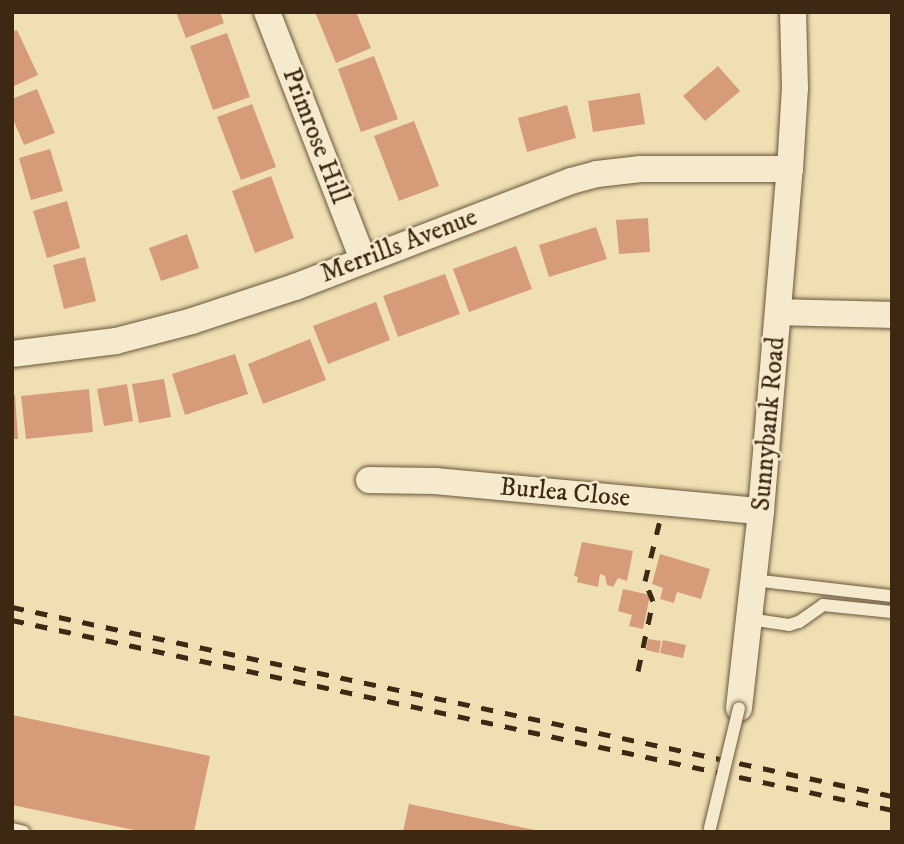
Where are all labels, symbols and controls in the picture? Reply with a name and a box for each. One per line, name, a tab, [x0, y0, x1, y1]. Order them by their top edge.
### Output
street label: Primrose Hill	[275, 64, 355, 208]
street label: Merrills Avenue	[316, 202, 482, 290]
street label: Sunnybank Road	[746, 336, 792, 512]
street label: Burlea Close	[499, 472, 631, 514]

